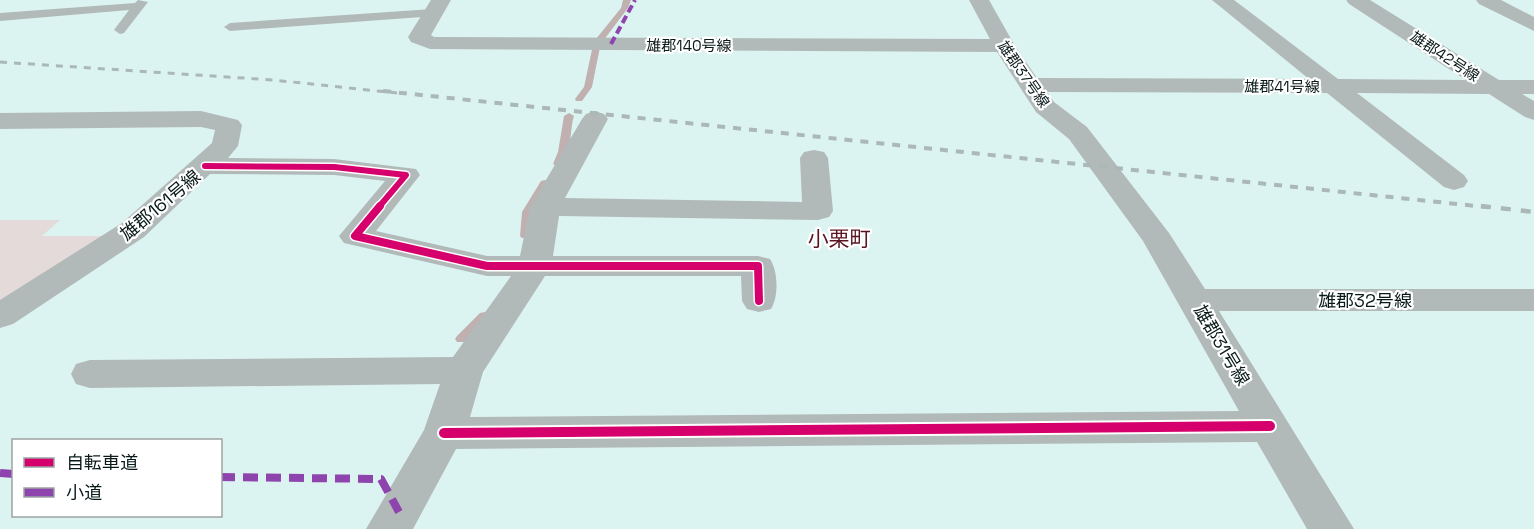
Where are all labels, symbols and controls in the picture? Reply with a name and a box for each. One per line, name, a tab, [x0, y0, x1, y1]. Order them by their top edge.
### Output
street label: 雄郡42号線	[1407, 27, 1483, 85]
street label: 雄郡140号線	[646, 36, 732, 55]
street label: 雄郡37号線	[994, 37, 1054, 111]
street label: 雄郡41号線	[1244, 77, 1320, 96]
street label: 雄郡161号線	[115, 165, 205, 245]
district label: 小栗町	[808, 225, 871, 252]
street label: 雄郡32号線	[1318, 289, 1412, 312]
street label: 雄郡31号線	[1189, 300, 1255, 390]
legend	[12, 439, 222, 517]
text: 自転車道	[66, 451, 138, 474]
text: 小道	[66, 481, 102, 504]

